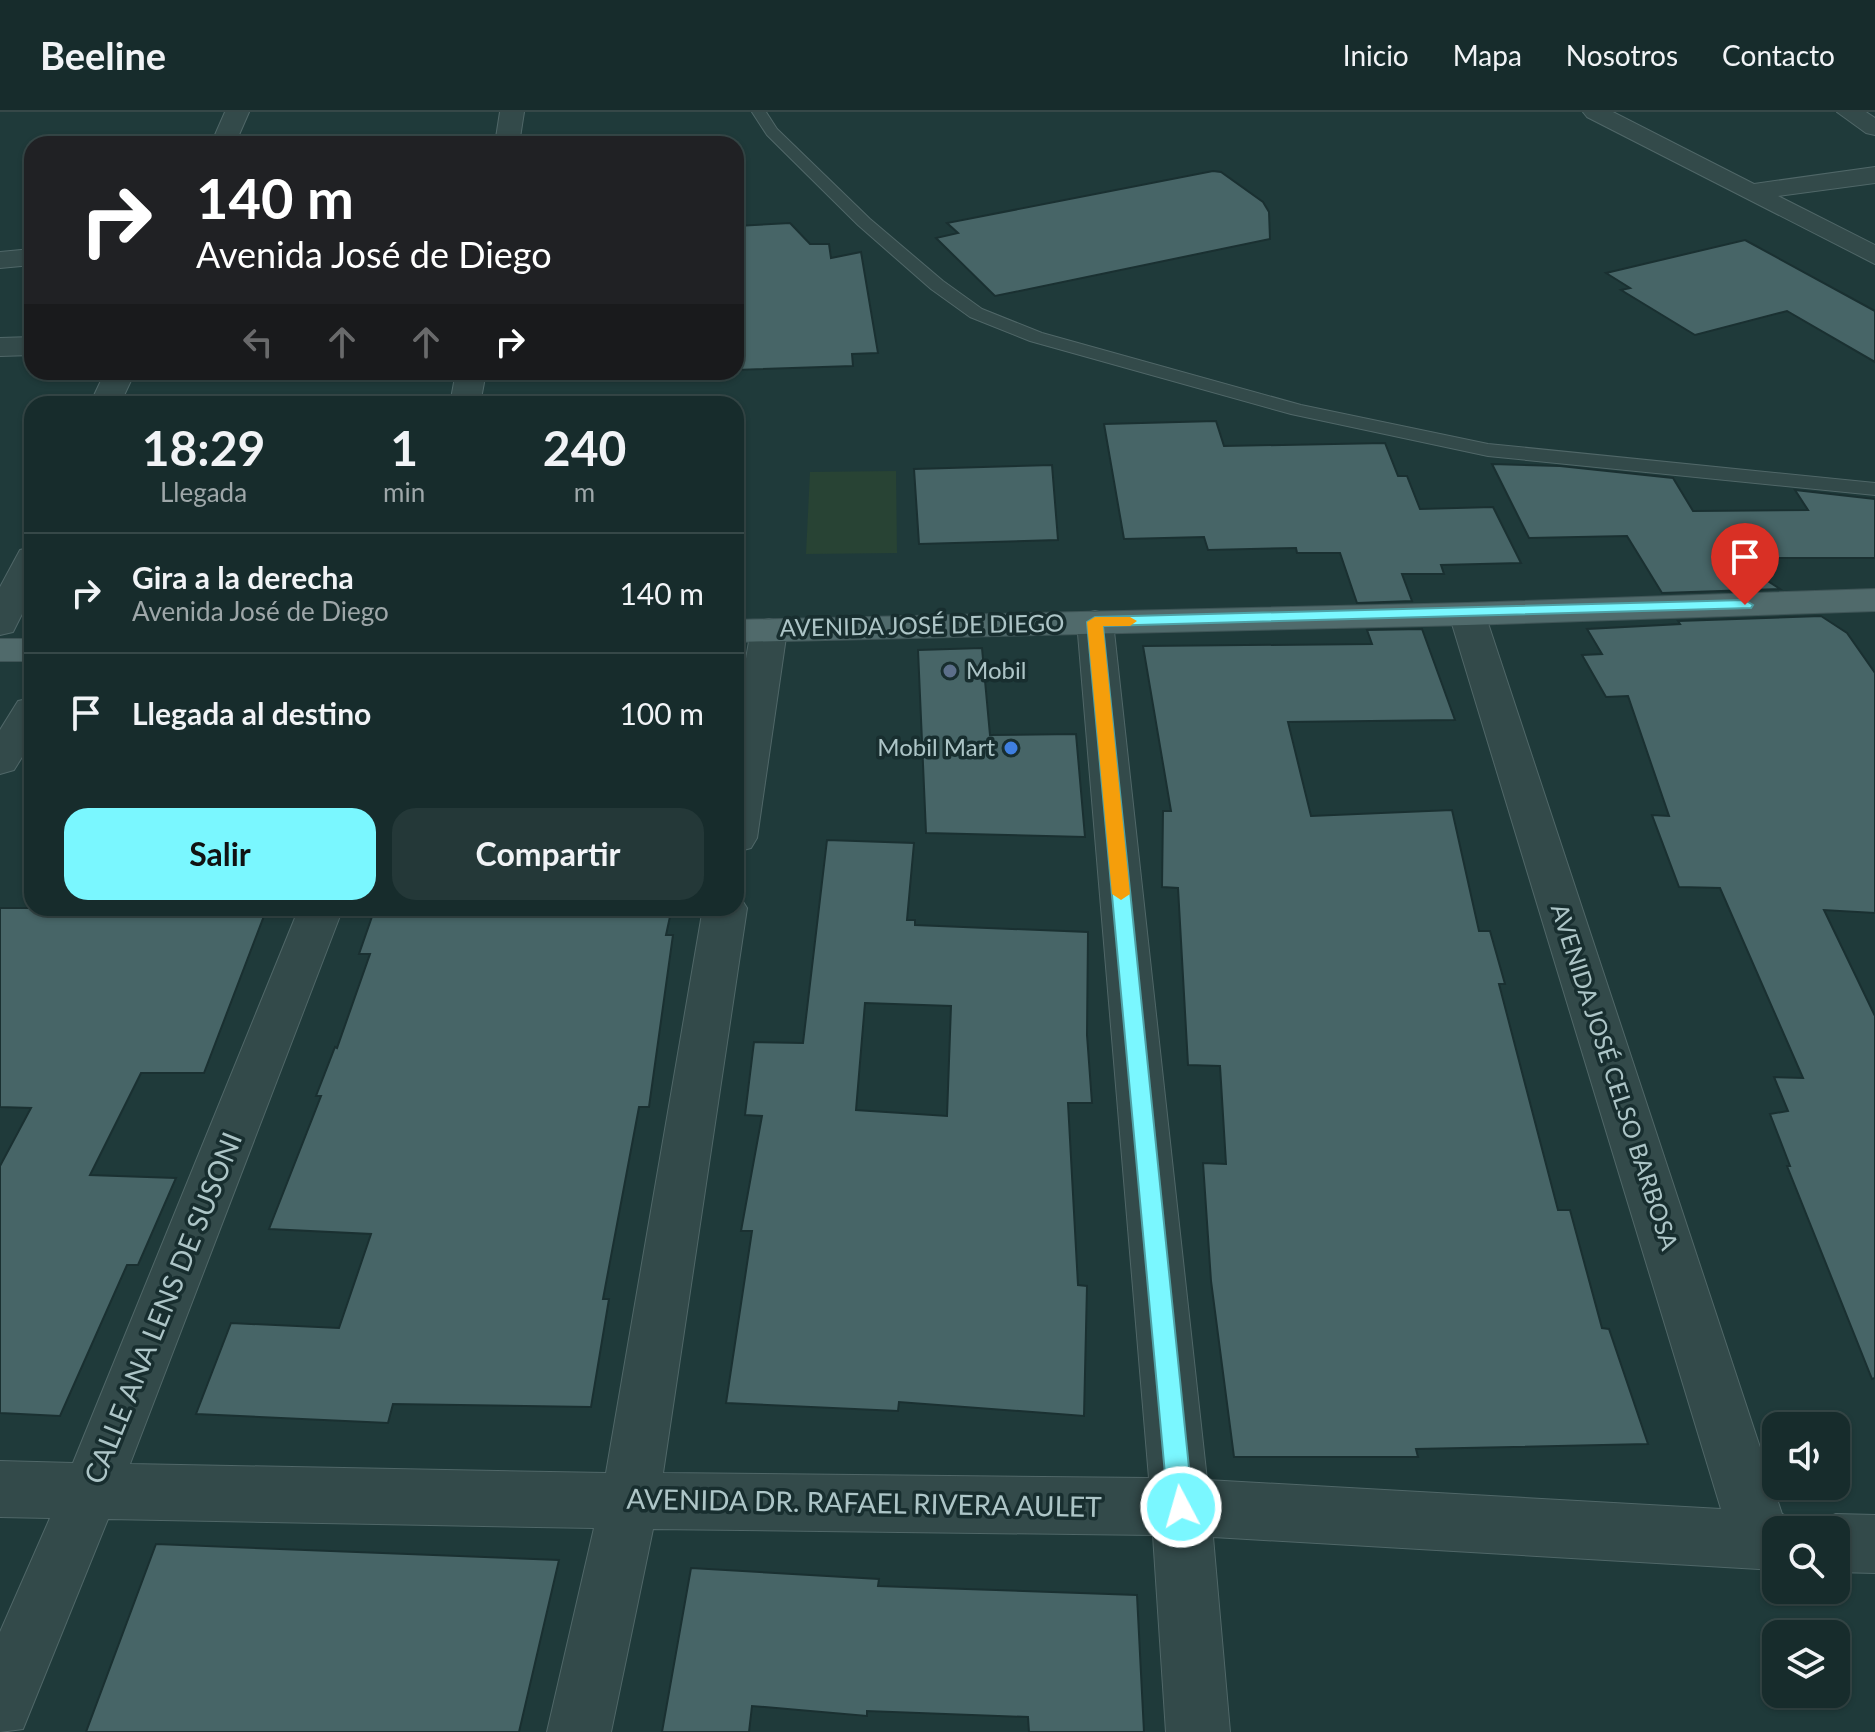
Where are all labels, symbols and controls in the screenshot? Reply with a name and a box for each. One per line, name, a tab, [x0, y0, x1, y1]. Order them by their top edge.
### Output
text: Beeline	[40, 32, 166, 78]
text: Inicio	[1343, 38, 1409, 72]
text: Mapa	[1453, 38, 1522, 72]
text: Nosotros	[1566, 38, 1678, 72]
text: Contacto	[1722, 38, 1835, 72]
text: 140 m	[196, 164, 354, 231]
icon: right	[64, 168, 168, 272]
text: Avenida José de Diego	[196, 232, 552, 276]
icon: left	[236, 320, 280, 364]
icon: ahead	[320, 320, 364, 364]
icon: ahead	[404, 320, 448, 364]
icon: right	[488, 320, 532, 364]
text: 18:29	[142, 419, 265, 476]
text: 1	[390, 419, 418, 476]
text: 240	[543, 419, 626, 476]
text: Llegada	[160, 476, 247, 508]
text: min	[383, 476, 425, 508]
text: m	[574, 476, 595, 508]
pin	[1711, 523, 1779, 605]
icon: arrive	[1723, 535, 1767, 579]
text: Gira a la derecha	[132, 559, 354, 595]
icon: right	[64, 571, 108, 615]
text: 140 m	[619, 575, 704, 611]
text: Avenida José de Diego	[132, 595, 389, 627]
street label: AVENIDA JOSÉ DE DIEGO	[779, 608, 1065, 641]
place label: Mobil	[966, 655, 1026, 684]
marker: Mobil	[941, 662, 959, 680]
icon: arrive	[64, 691, 108, 735]
text: Llegada al destino	[132, 695, 371, 731]
text: 100 m	[619, 695, 704, 731]
place label: Mobil Mart	[877, 732, 995, 761]
marker: Mobil Mart	[1002, 739, 1020, 757]
button: Salir	[64, 808, 376, 900]
button: Compartir	[392, 808, 704, 900]
street label: AVENIDA JOSÉ CELSO BARBOSA	[1546, 900, 1685, 1254]
street label: CALLE ANA LENS DE SUSONI	[76, 1127, 248, 1488]
map controls	[1762, 1412, 1850, 1708]
button: sound	[1762, 1412, 1850, 1500]
position arrow	[1139, 1465, 1223, 1549]
street label: AVENIDA DR. RAFAEL RIVERA AULET	[626, 1481, 1102, 1523]
button: search	[1762, 1516, 1850, 1604]
button: layers	[1762, 1620, 1850, 1708]

